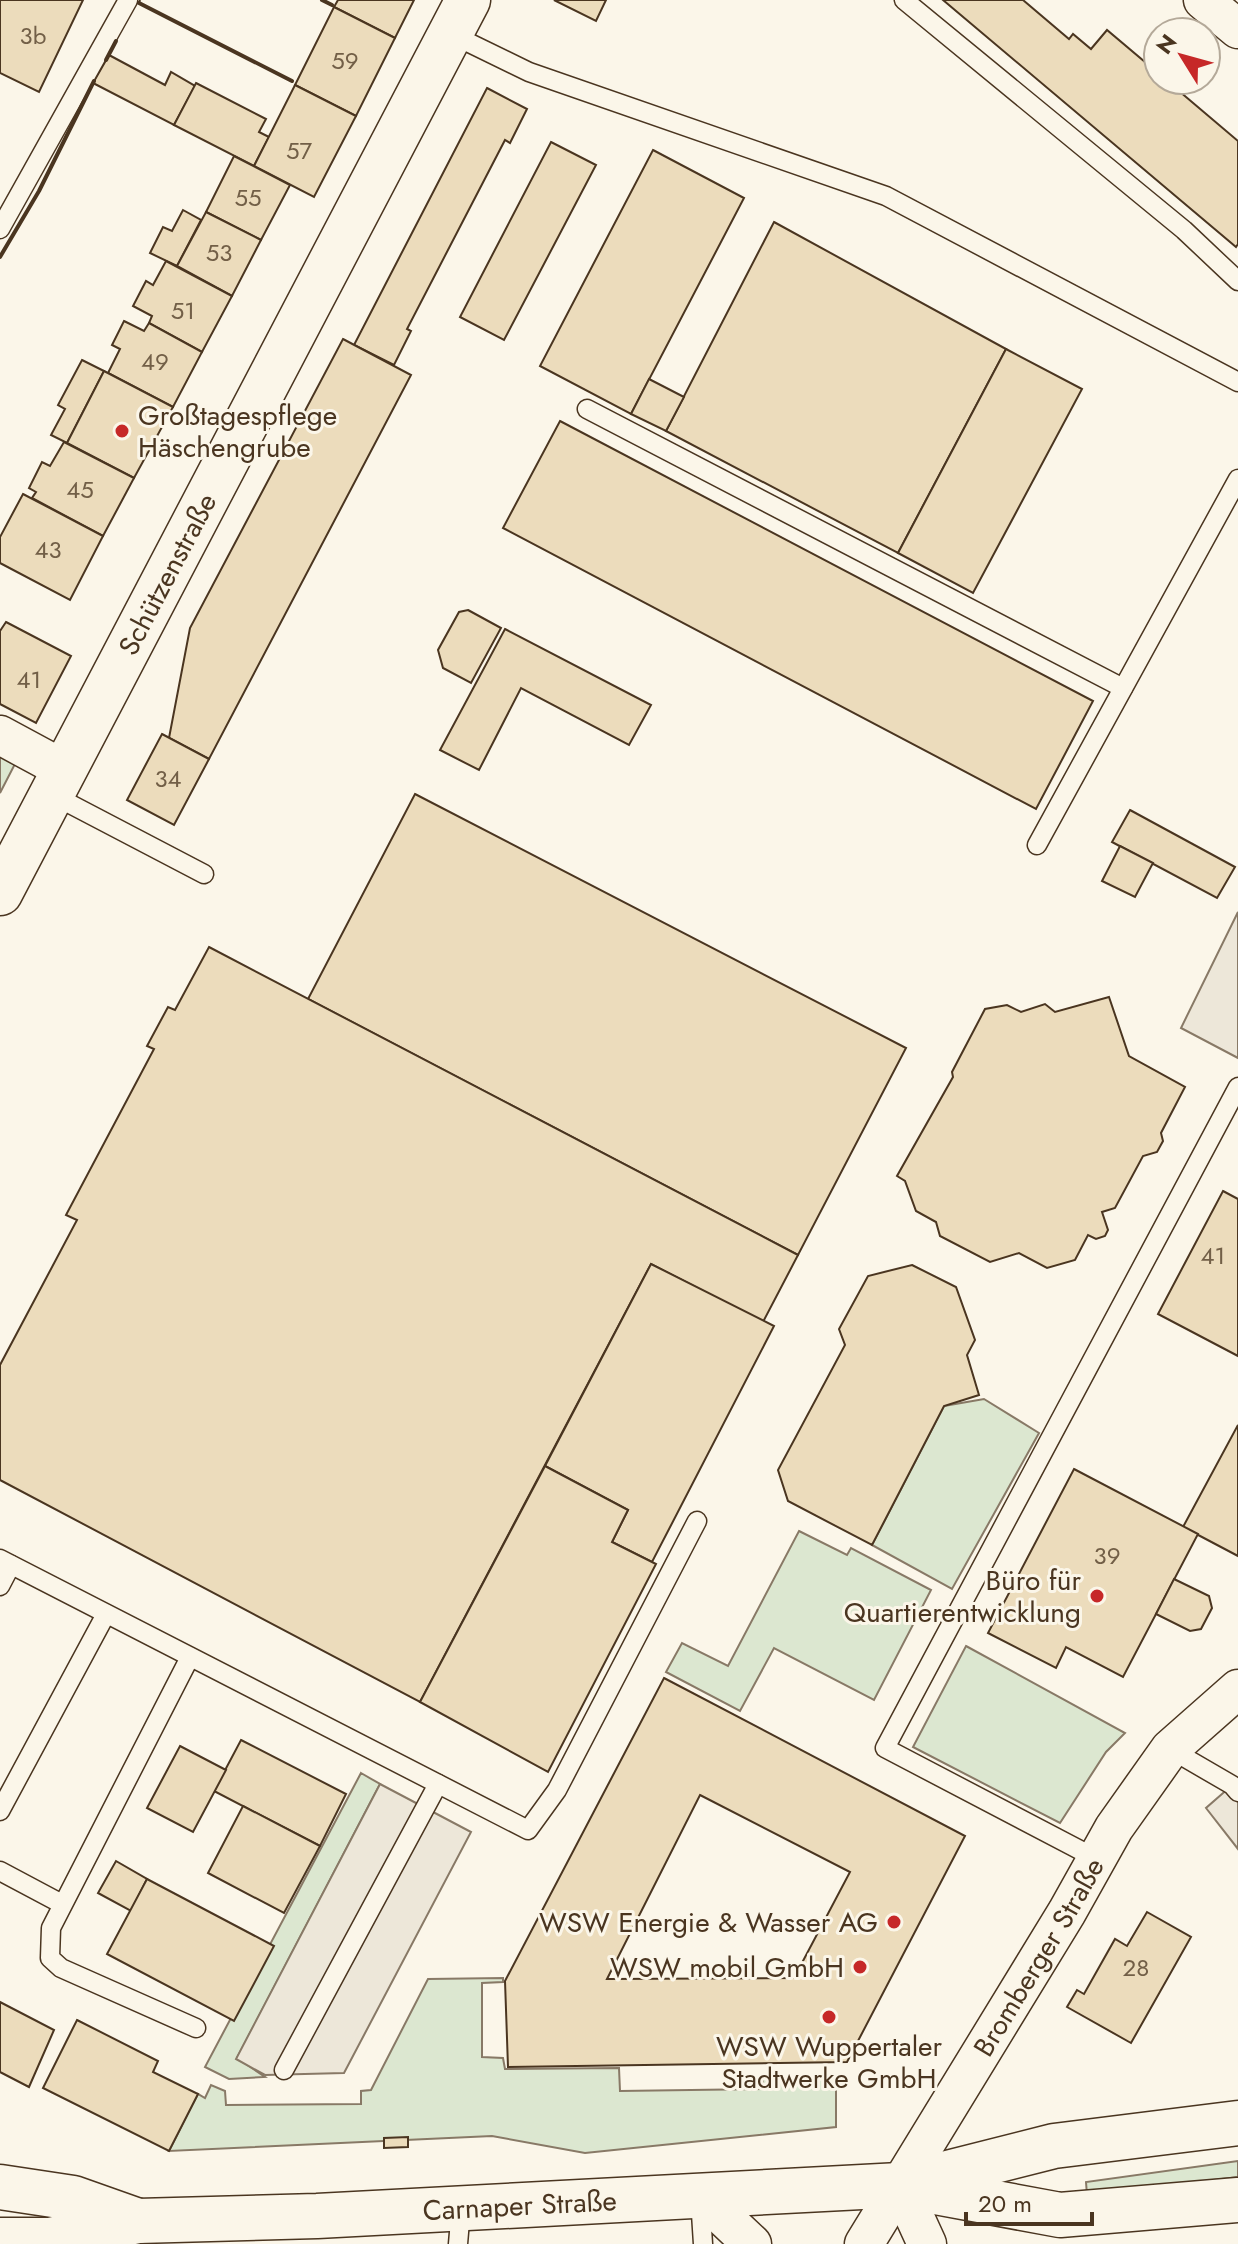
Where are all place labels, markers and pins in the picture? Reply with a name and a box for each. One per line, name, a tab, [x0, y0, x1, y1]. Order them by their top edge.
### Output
place label: Großtagespflege Häschengrube	[138, 395, 337, 468]
marker: Großtagespflege Häschengrube	[113, 422, 131, 440]
place label: Büro für Quartierentwicklung	[844, 1560, 1081, 1633]
marker: Büro für Quartierentwicklung	[1088, 1587, 1106, 1605]
place label: WSW Energie & Wasser AG	[539, 1902, 878, 1943]
marker: WSW Energie & Wasser AG	[885, 1913, 903, 1931]
place label: WSW mobil GmbH	[610, 1947, 844, 1988]
marker: WSW mobil GmbH	[851, 1958, 869, 1976]
marker: WSW Wuppertaler Stadtwerke GmbH	[820, 2008, 838, 2026]
place label: WSW Wuppertaler Stadtwerke GmbH	[716, 2026, 943, 2099]

